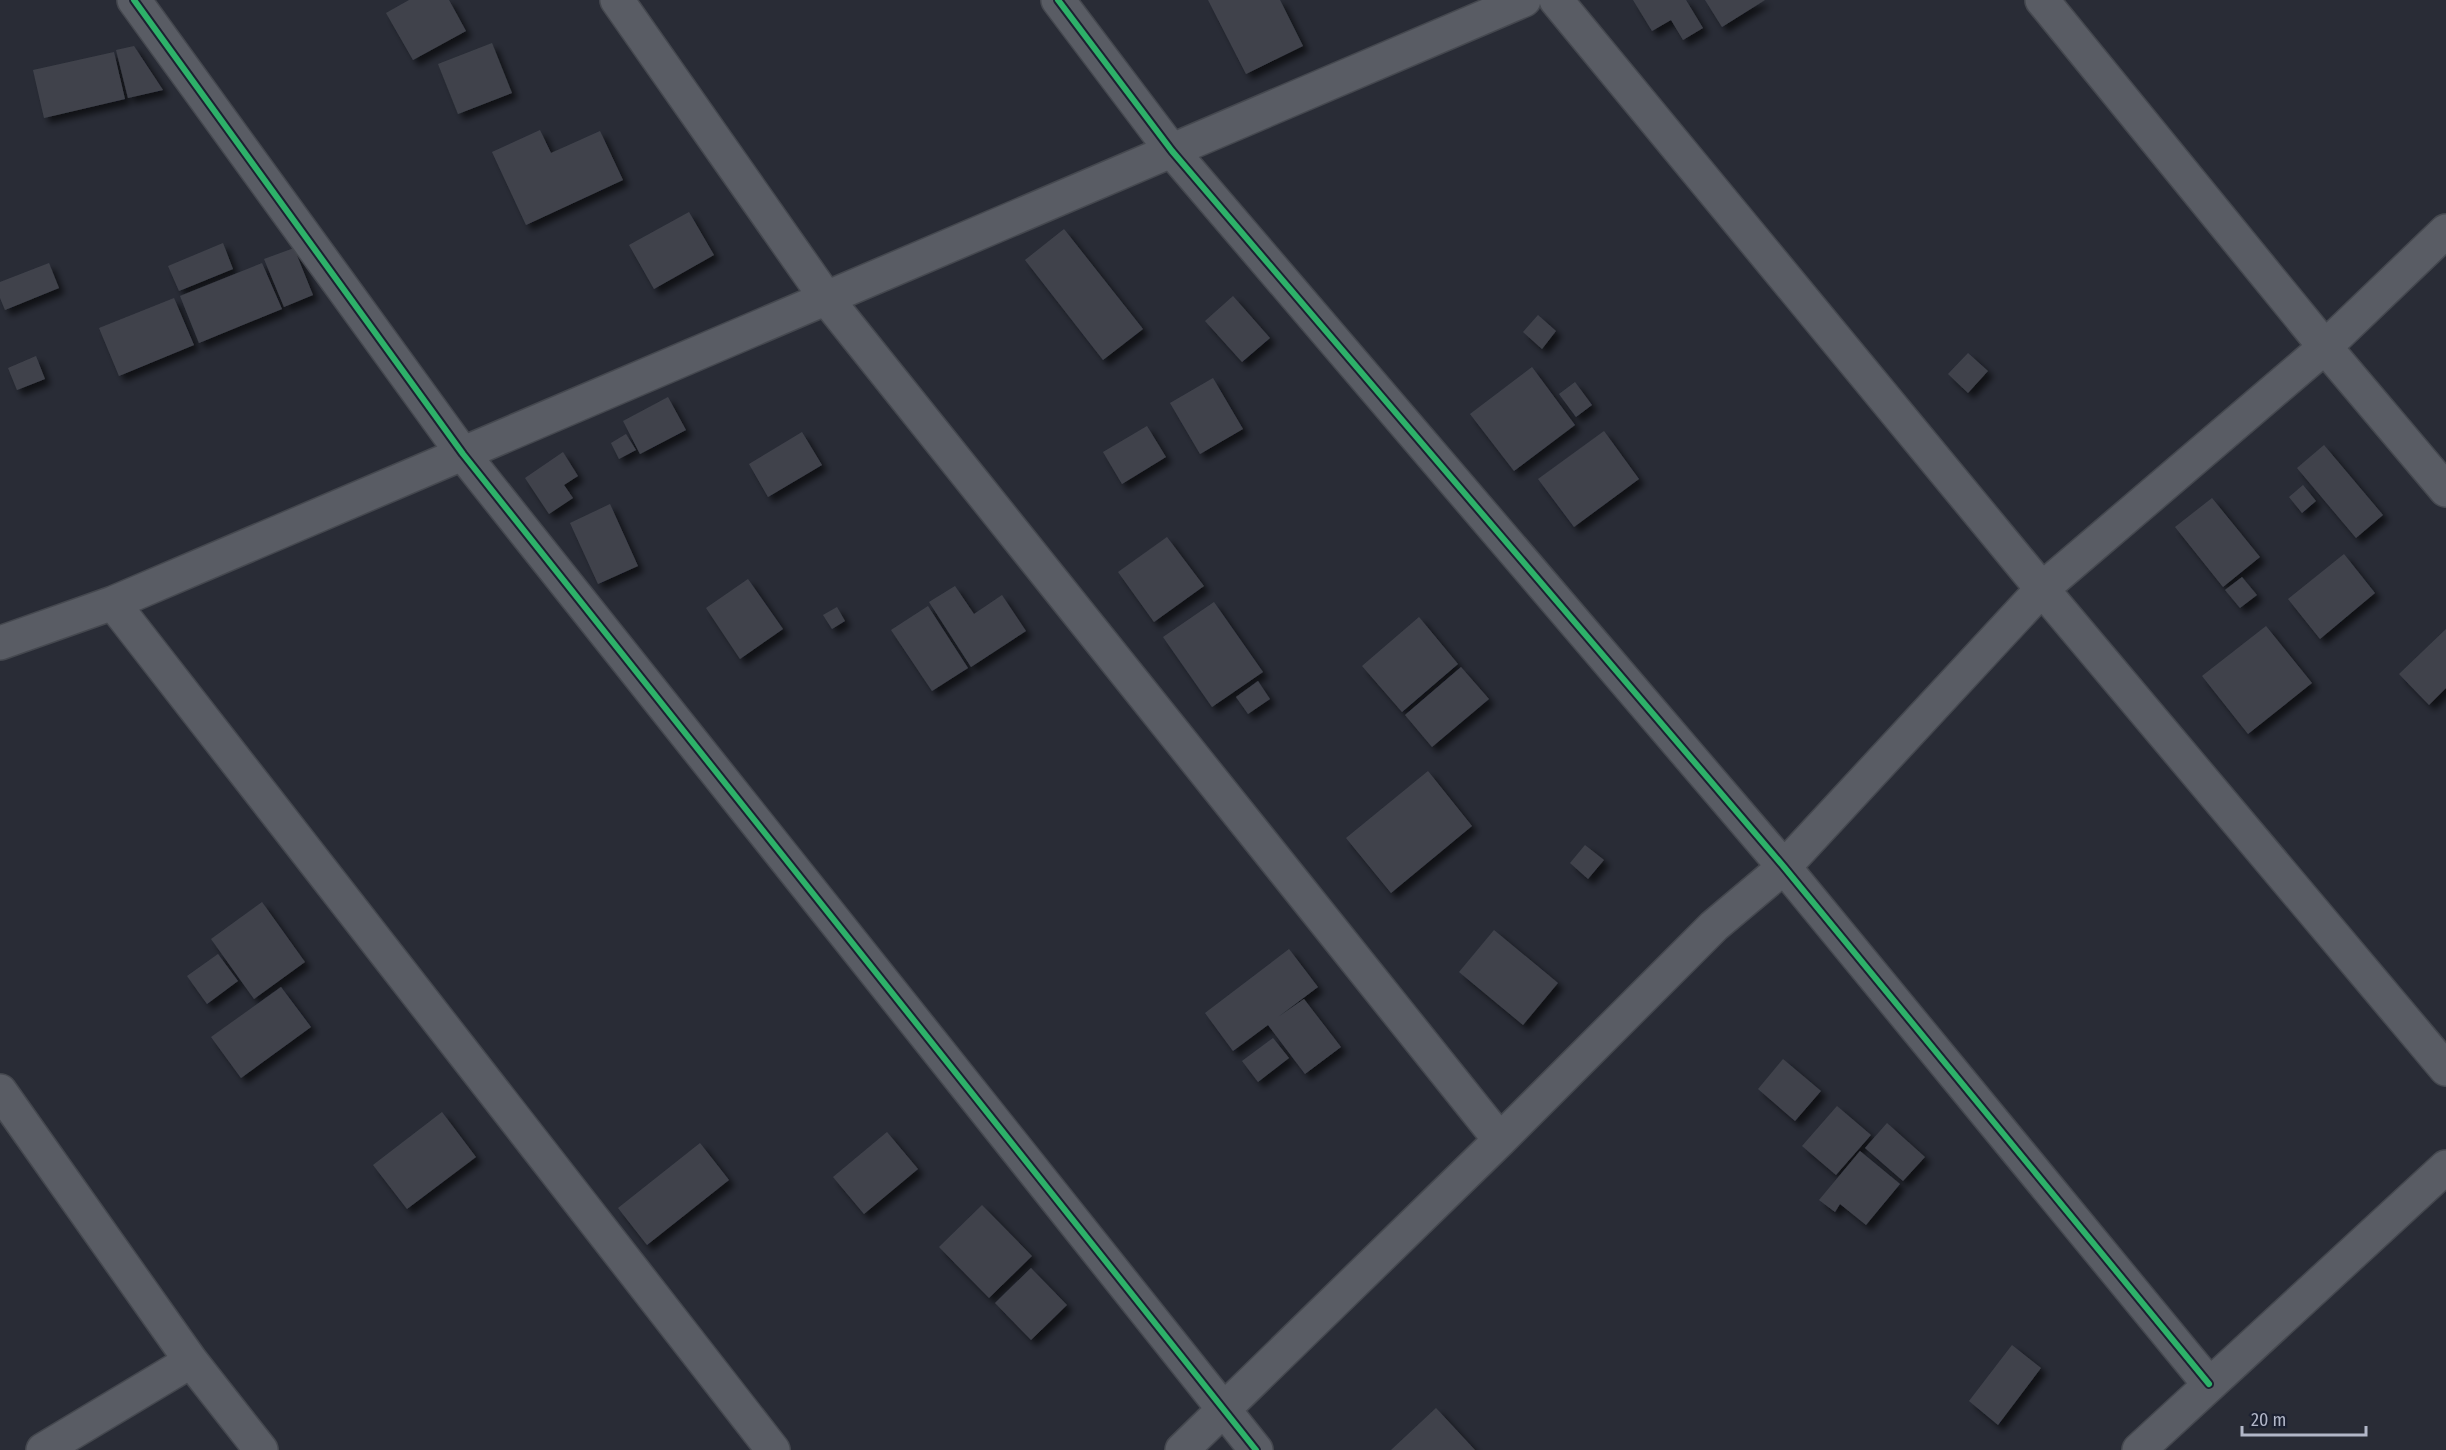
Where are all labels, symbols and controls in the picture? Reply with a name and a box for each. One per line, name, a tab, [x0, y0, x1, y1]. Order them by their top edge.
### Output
scale bar	[2242, 1399, 2366, 1437]
text: 20 m	[2251, 1409, 2286, 1431]

